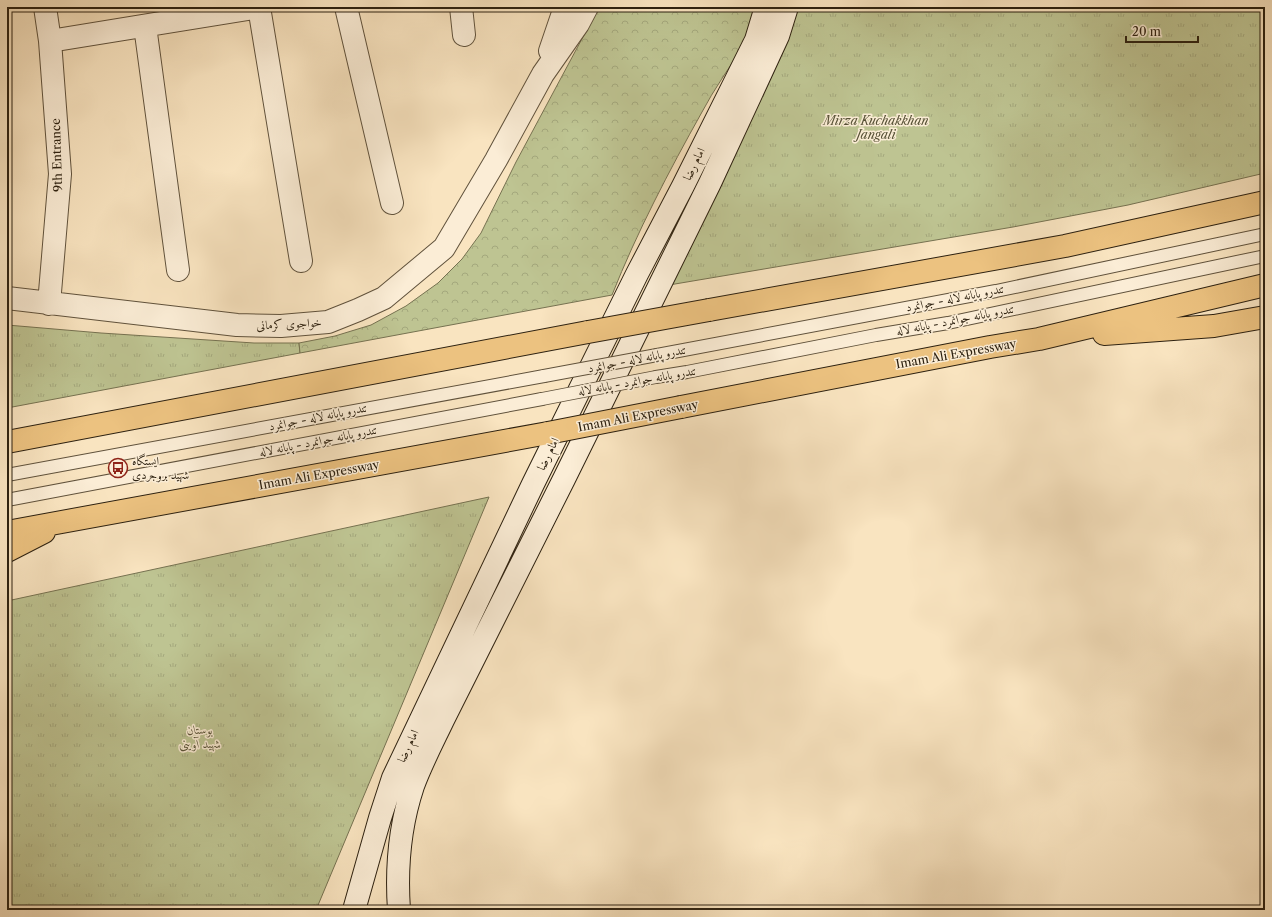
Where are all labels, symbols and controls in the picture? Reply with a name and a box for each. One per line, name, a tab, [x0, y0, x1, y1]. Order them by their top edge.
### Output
scale bar	[1126, 18, 1198, 44]
text: 20 m	[1132, 24, 1161, 39]
park label: Mirza Kuchakkhan Jangali	[821, 113, 929, 142]
street label: 9th Entrance	[48, 118, 65, 192]
street label: امام رضا	[679, 145, 712, 184]
street label: تندرو پایانه لاله - جوانمرد	[904, 281, 1006, 316]
street label: تندرو پایانه جوانمرد - پایانه لاله	[895, 301, 1016, 340]
street label: خواجوی کرمانی	[256, 314, 322, 334]
street label: Imam Ali Expressway	[894, 335, 1018, 372]
street label: تندرو پایانه لاله - جوانمرد	[586, 342, 688, 377]
street label: تندرو پایانه جوانمرد - پایانه لاله	[577, 363, 698, 400]
street label: Imam Ali Expressway	[577, 396, 700, 435]
street label: تندرو پایانه لاله - جوانمرد	[267, 400, 369, 435]
street label: تندرو پایانه جوانمرد - پایانه لاله	[258, 422, 379, 461]
street label: امام رضا	[533, 435, 566, 474]
place label: ایستگاه شهید بروجردی	[132, 453, 189, 483]
street label: Imam Ali Expressway	[257, 456, 381, 493]
bus stop icon: ایستگاه شهید بروجردی	[107, 457, 129, 479]
park label: بوستان شهید آوینی	[179, 722, 221, 752]
street label: امام رضا	[393, 727, 425, 766]

